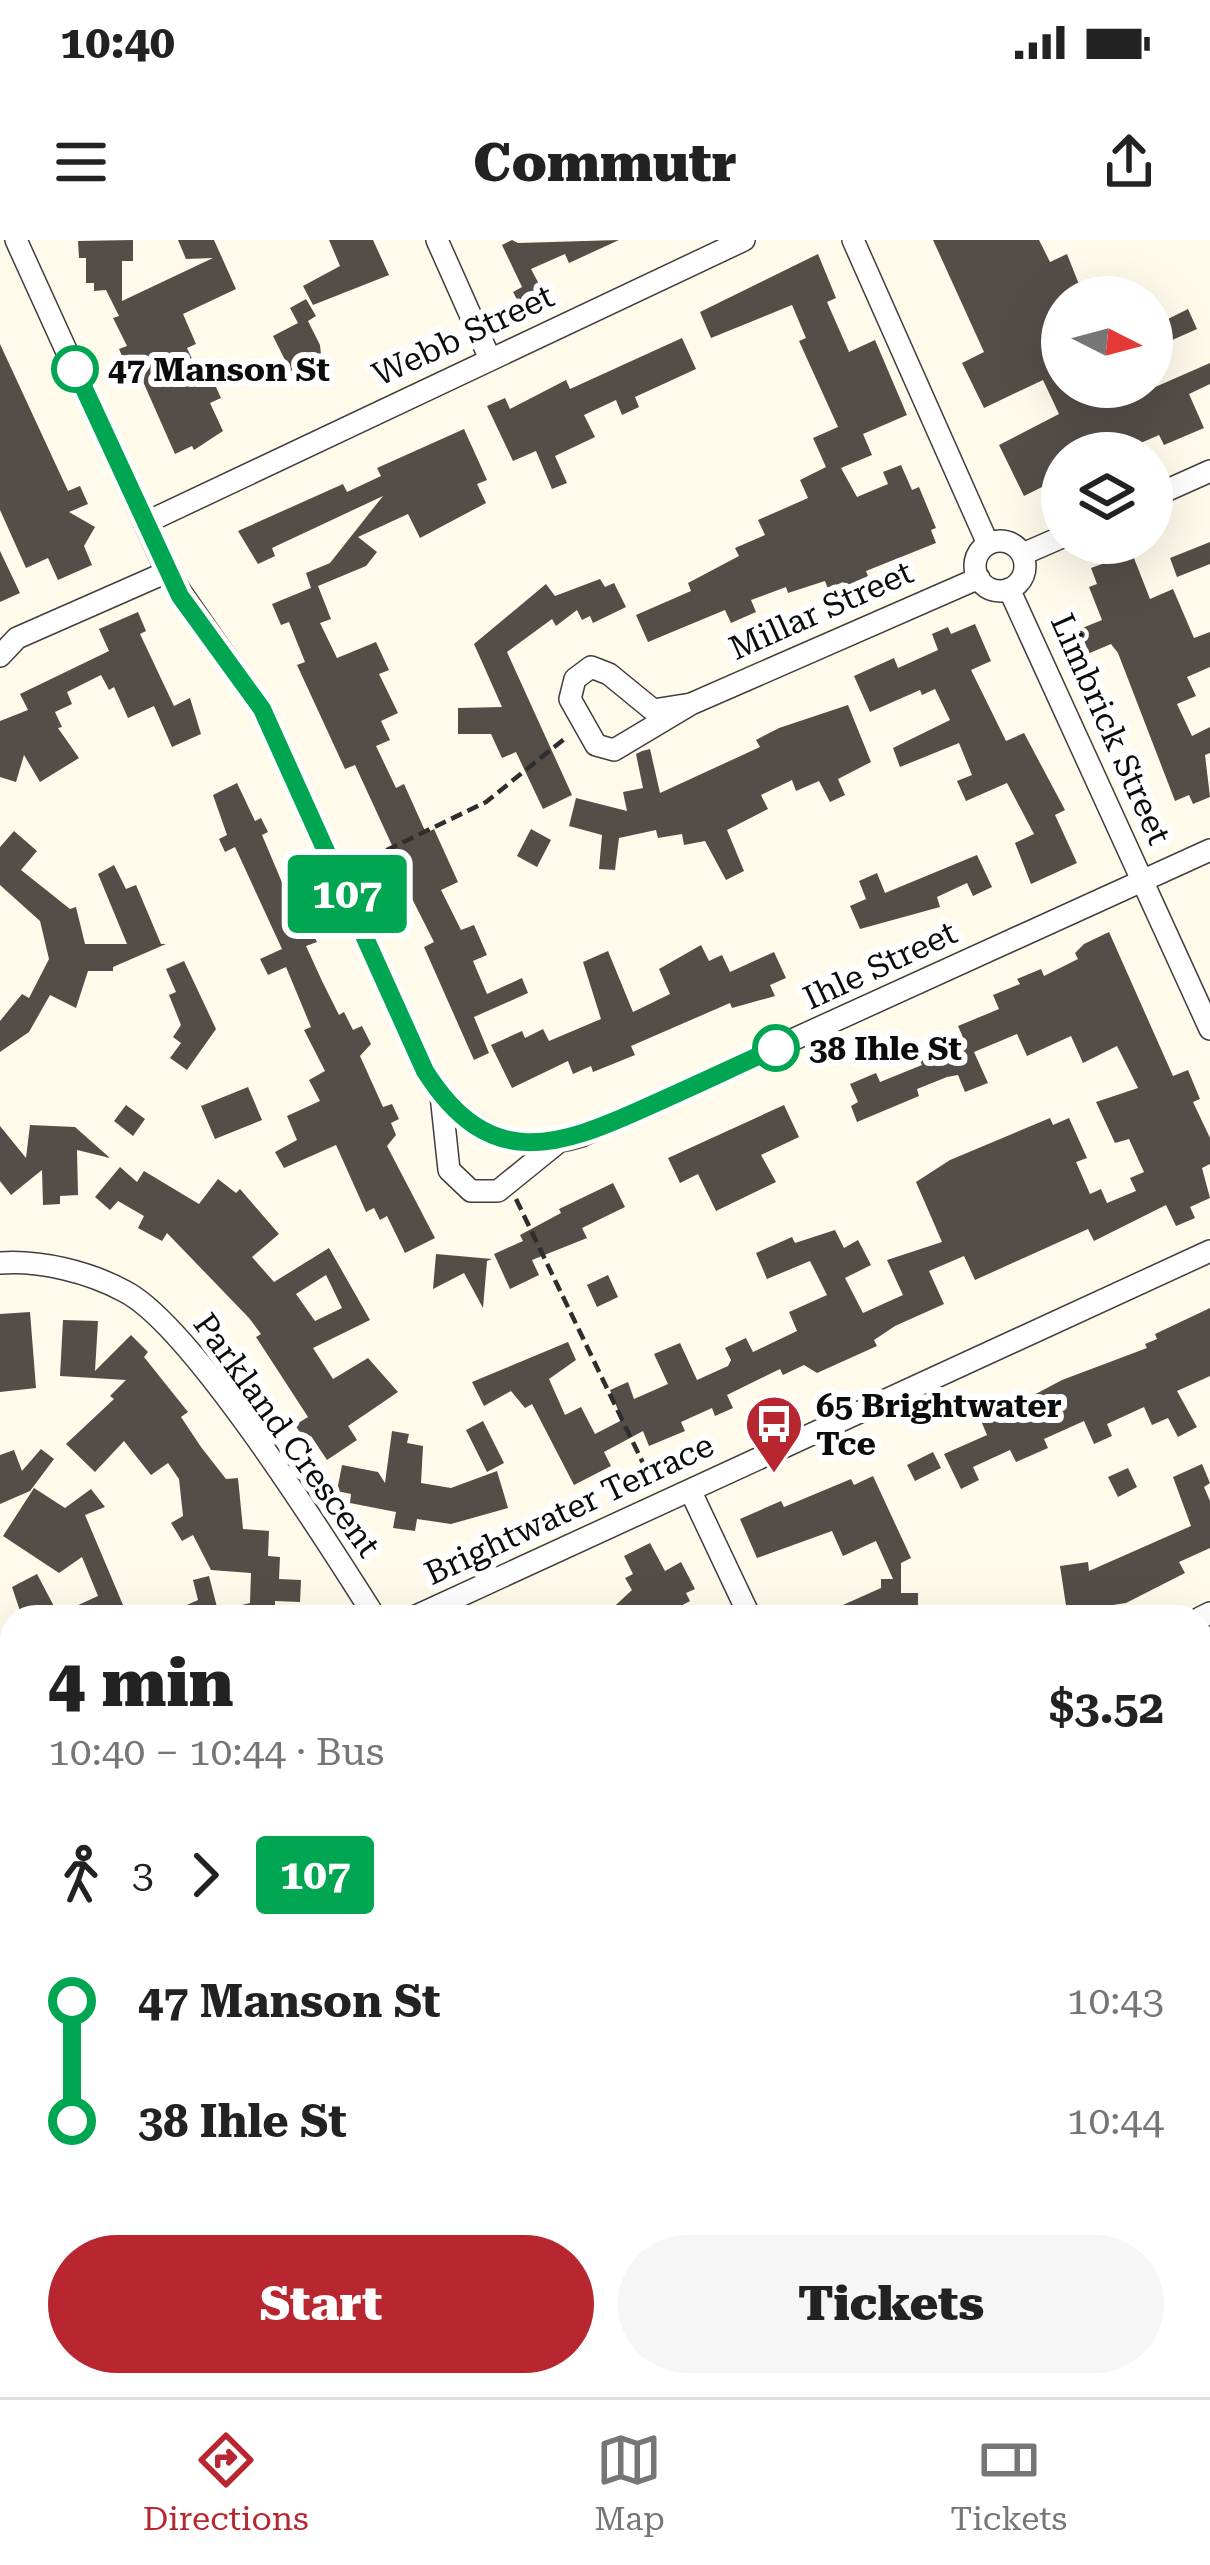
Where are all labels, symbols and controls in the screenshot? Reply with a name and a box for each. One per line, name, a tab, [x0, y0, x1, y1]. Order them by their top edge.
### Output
text: 10:40	[60, 16, 175, 69]
icon: menu	[48, 129, 114, 195]
icon: share	[1096, 129, 1162, 195]
text: Commutr	[473, 131, 737, 194]
street label: Webb Street	[366, 276, 560, 394]
north arrow	[1041, 276, 1173, 408]
map controls	[1041, 276, 1173, 564]
marker: 47 Manson St	[53, 347, 97, 391]
place label: 47 Manson St	[108, 350, 330, 389]
button: layers	[1041, 432, 1173, 564]
street label: Millar Street	[723, 552, 919, 668]
street label: Limbrick Street	[1043, 608, 1179, 850]
line badge: 107	[278, 855, 416, 933]
text: 107	[312, 869, 382, 918]
street label: Ihle Street	[797, 913, 963, 1017]
marker: 38 Ihle St	[754, 1026, 798, 1070]
place label: 38 Ihle St	[809, 1029, 962, 1068]
street label: Parkland Crescent	[186, 1306, 388, 1564]
place label: 65 Brightwater Tce	[816, 1386, 1062, 1463]
bus stop icon: 65 Brightwater Tce	[743, 1393, 805, 1475]
street label: Brightwater Terrace	[418, 1425, 720, 1593]
text: 4 min	[48, 1645, 234, 1722]
text: $3.52	[1049, 1681, 1164, 1734]
text: 10:40 – 10:44 · Bus	[48, 1729, 384, 1775]
icon: walk	[48, 1842, 114, 1908]
icon: forward	[172, 1842, 238, 1908]
text: 107	[280, 1850, 350, 1899]
text: 3	[132, 1852, 154, 1898]
text: 47 Manson St	[138, 1975, 440, 2028]
text: 10:43	[1067, 1978, 1164, 2024]
text: 38 Ihle St	[138, 2095, 347, 2148]
text: 10:44	[1067, 2098, 1164, 2144]
button: Start	[48, 2235, 594, 2373]
button: Tickets	[618, 2235, 1164, 2373]
tab: Directions	[143, 2427, 309, 2538]
tab: Map	[594, 2427, 665, 2538]
tab: Tickets	[950, 2427, 1067, 2538]

